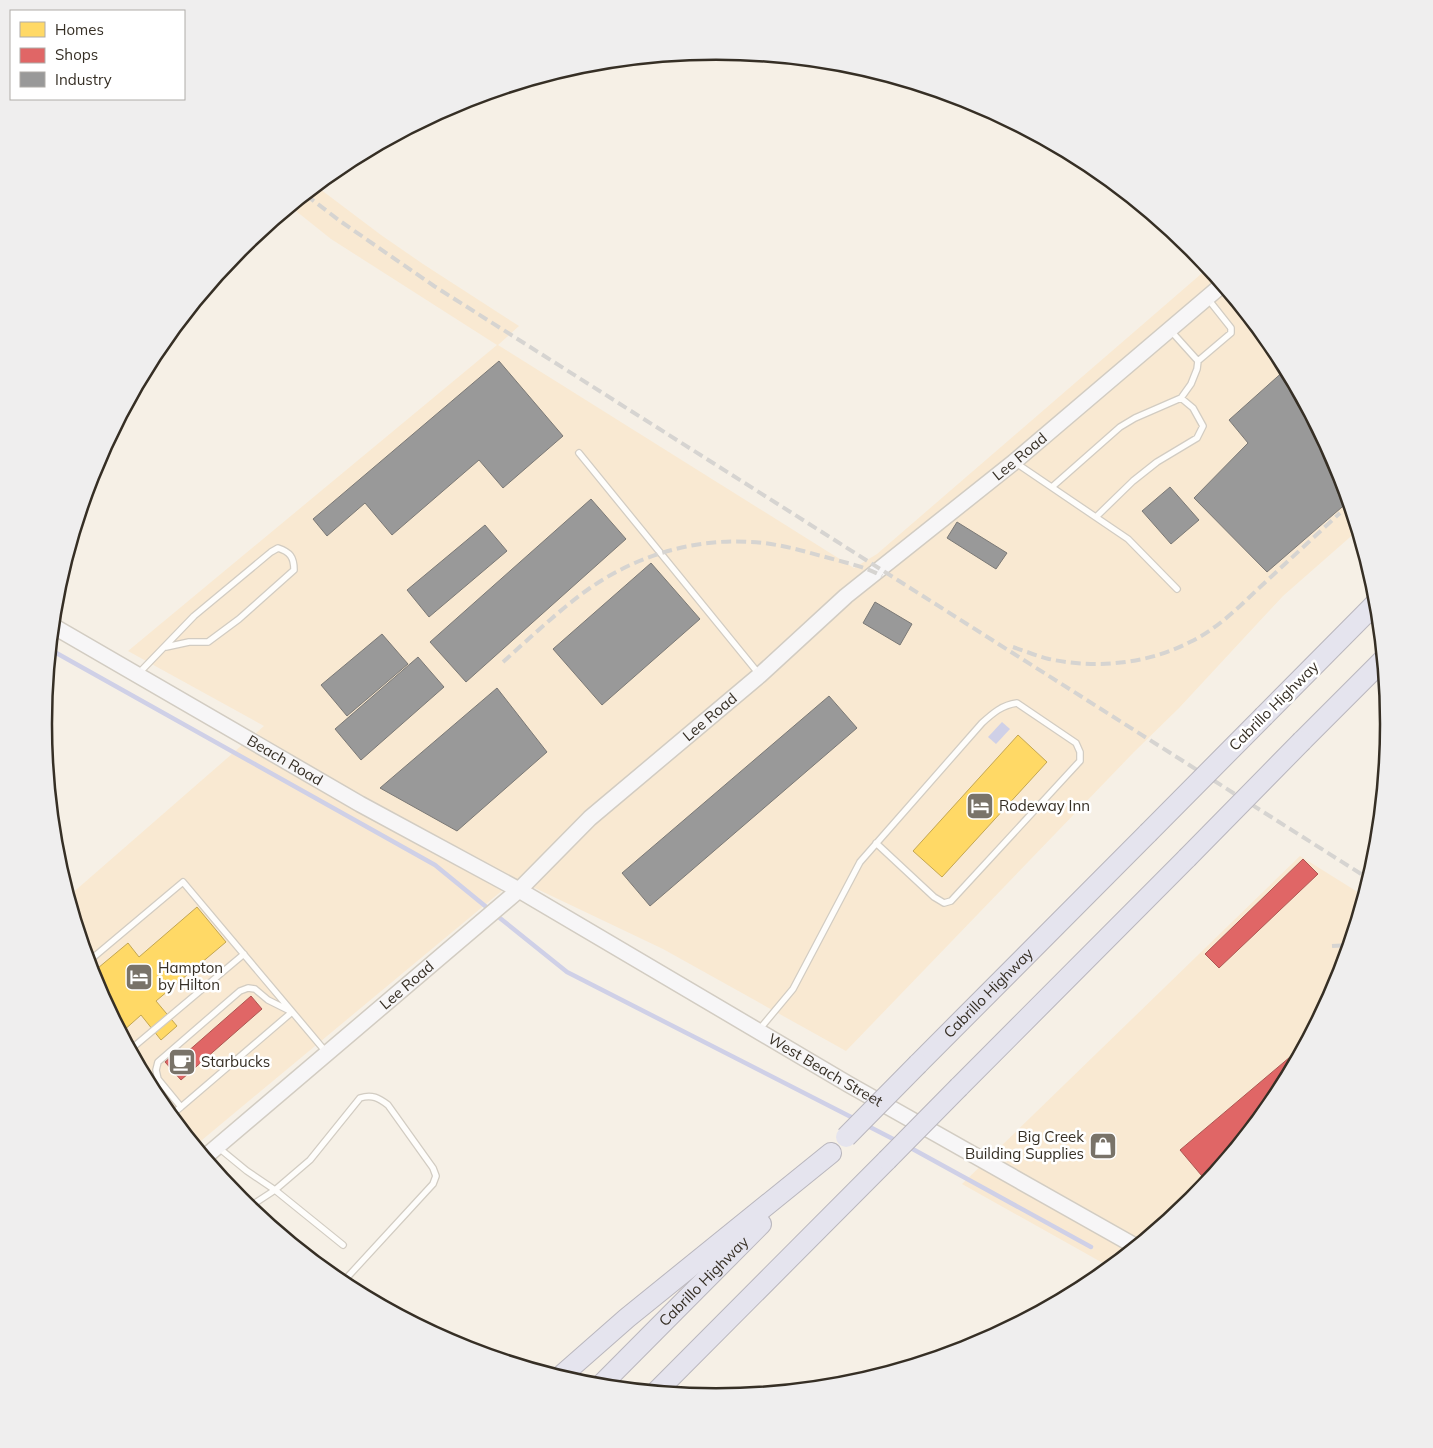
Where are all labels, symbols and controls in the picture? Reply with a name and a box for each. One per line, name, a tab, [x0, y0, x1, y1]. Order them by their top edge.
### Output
legend	[10, 10, 185, 100]
text: Homes	[55, 20, 104, 39]
text: Shops	[55, 45, 98, 64]
text: Industry	[55, 70, 112, 89]
street label: Lee Road	[988, 428, 1051, 484]
street label: Cabrillo Highway	[1225, 657, 1323, 755]
street label: Lee Road	[679, 688, 741, 745]
street label: Beach Road	[244, 731, 326, 789]
hotel icon: Rodeway Inn	[965, 791, 995, 821]
place label: Rodeway Inn	[999, 796, 1090, 815]
street label: Cabrillo Highway	[939, 944, 1037, 1042]
street label: Lee Road	[376, 957, 438, 1013]
place label: Hampton by Hilton	[158, 958, 223, 994]
hotel icon: Hampton by Hilton	[124, 962, 154, 992]
street label: West Beach Street	[765, 1029, 886, 1111]
cafe icon: Starbucks	[167, 1047, 197, 1077]
place label: Starbucks	[201, 1052, 270, 1071]
place label: Big Creek Building Supplies	[965, 1127, 1084, 1163]
shop icon: Big Creek Building Supplies	[1088, 1131, 1118, 1161]
street label: Cabrillo Highway	[655, 1232, 752, 1330]

